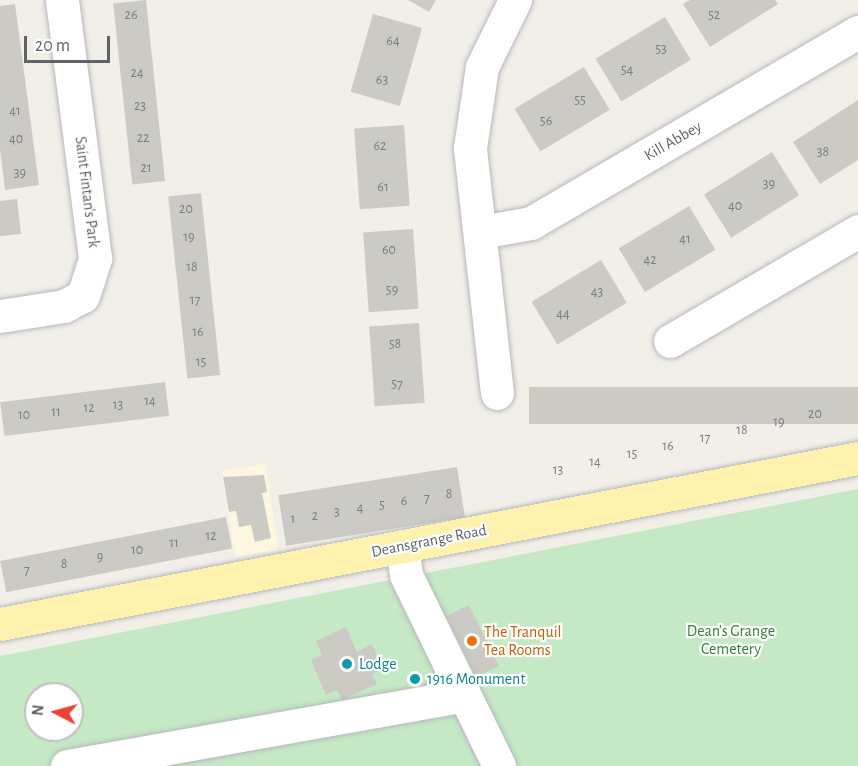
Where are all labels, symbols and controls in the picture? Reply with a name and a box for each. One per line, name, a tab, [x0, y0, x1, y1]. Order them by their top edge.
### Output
house number: 26	[125, 7, 137, 23]
house number: 52	[708, 7, 720, 23]
scale bar	[27, 24, 112, 62]
house number: 64	[386, 33, 400, 49]
text: 20 m	[35, 37, 70, 55]
house number: 53	[655, 41, 667, 57]
house number: 54	[621, 62, 633, 78]
house number: 24	[130, 65, 144, 81]
house number: 63	[376, 72, 388, 88]
house number: 55	[574, 92, 586, 108]
house number: 23	[134, 98, 146, 114]
house number: 41	[9, 103, 21, 119]
house number: 56	[540, 113, 552, 129]
street label: Kill Abbey	[641, 117, 705, 165]
house number: 22	[137, 130, 149, 146]
house number: 40	[9, 131, 23, 147]
street label: Saint Fintan's Park	[71, 135, 103, 249]
house number: 62	[374, 138, 386, 154]
house number: 38	[817, 144, 829, 160]
house number: 21	[140, 160, 152, 176]
house number: 39	[14, 165, 26, 181]
house number: 39	[763, 176, 775, 192]
house number: 61	[377, 179, 389, 195]
house number: 40	[728, 198, 742, 214]
house number: 20	[179, 201, 193, 217]
house number: 19	[183, 229, 195, 245]
house number: 41	[679, 231, 691, 247]
house number: 60	[382, 242, 396, 258]
house number: 42	[643, 252, 657, 268]
house number: 18	[186, 259, 198, 275]
house number: 59	[386, 282, 398, 298]
house number: 43	[591, 284, 603, 300]
house number: 17	[190, 292, 200, 308]
house number: 44	[556, 306, 570, 322]
house number: 16	[192, 324, 204, 340]
house number: 58	[389, 336, 401, 352]
house number: 15	[196, 354, 206, 370]
house number: 57	[391, 376, 403, 392]
house number: 14	[144, 393, 156, 409]
house number: 13	[113, 397, 123, 413]
house number: 12	[83, 400, 95, 416]
house number: 11	[51, 404, 61, 420]
house number: 20	[808, 406, 822, 422]
house number: 10	[18, 407, 30, 423]
house number: 19	[773, 414, 785, 430]
house number: 18	[736, 422, 748, 438]
house number: 17	[700, 430, 710, 446]
house number: 16	[662, 438, 674, 454]
house number: 15	[627, 446, 637, 462]
house number: 14	[589, 454, 601, 470]
house number: 13	[553, 462, 563, 478]
house number: 8	[446, 486, 452, 502]
house number: 7	[424, 490, 430, 506]
house number: 6	[401, 493, 407, 509]
house number: 5	[379, 497, 385, 513]
house number: 4	[357, 500, 363, 516]
house number: 3	[334, 504, 340, 520]
house number: 2	[312, 508, 318, 524]
house number: 1	[291, 511, 295, 527]
street label: Deansgrange Road	[370, 520, 488, 562]
house number: 12	[205, 528, 217, 544]
house number: 11	[169, 535, 179, 551]
house number: 10	[131, 542, 143, 558]
house number: 9	[97, 549, 103, 565]
house number: 8	[61, 556, 67, 572]
house number: 7	[24, 562, 30, 578]
park label: Dean's Grange Cemetery	[687, 621, 775, 659]
place label: The Tranquil Tea Rooms	[484, 622, 561, 660]
marker: The Tranquil Tea Rooms	[465, 634, 479, 648]
place label: Lodge	[359, 654, 397, 674]
marker: Lodge	[340, 657, 354, 671]
place label: 1916 Monument	[427, 669, 525, 689]
marker: 1916 Monument	[408, 672, 422, 686]
north arrow	[24, 682, 84, 742]
text: N	[30, 704, 47, 717]

